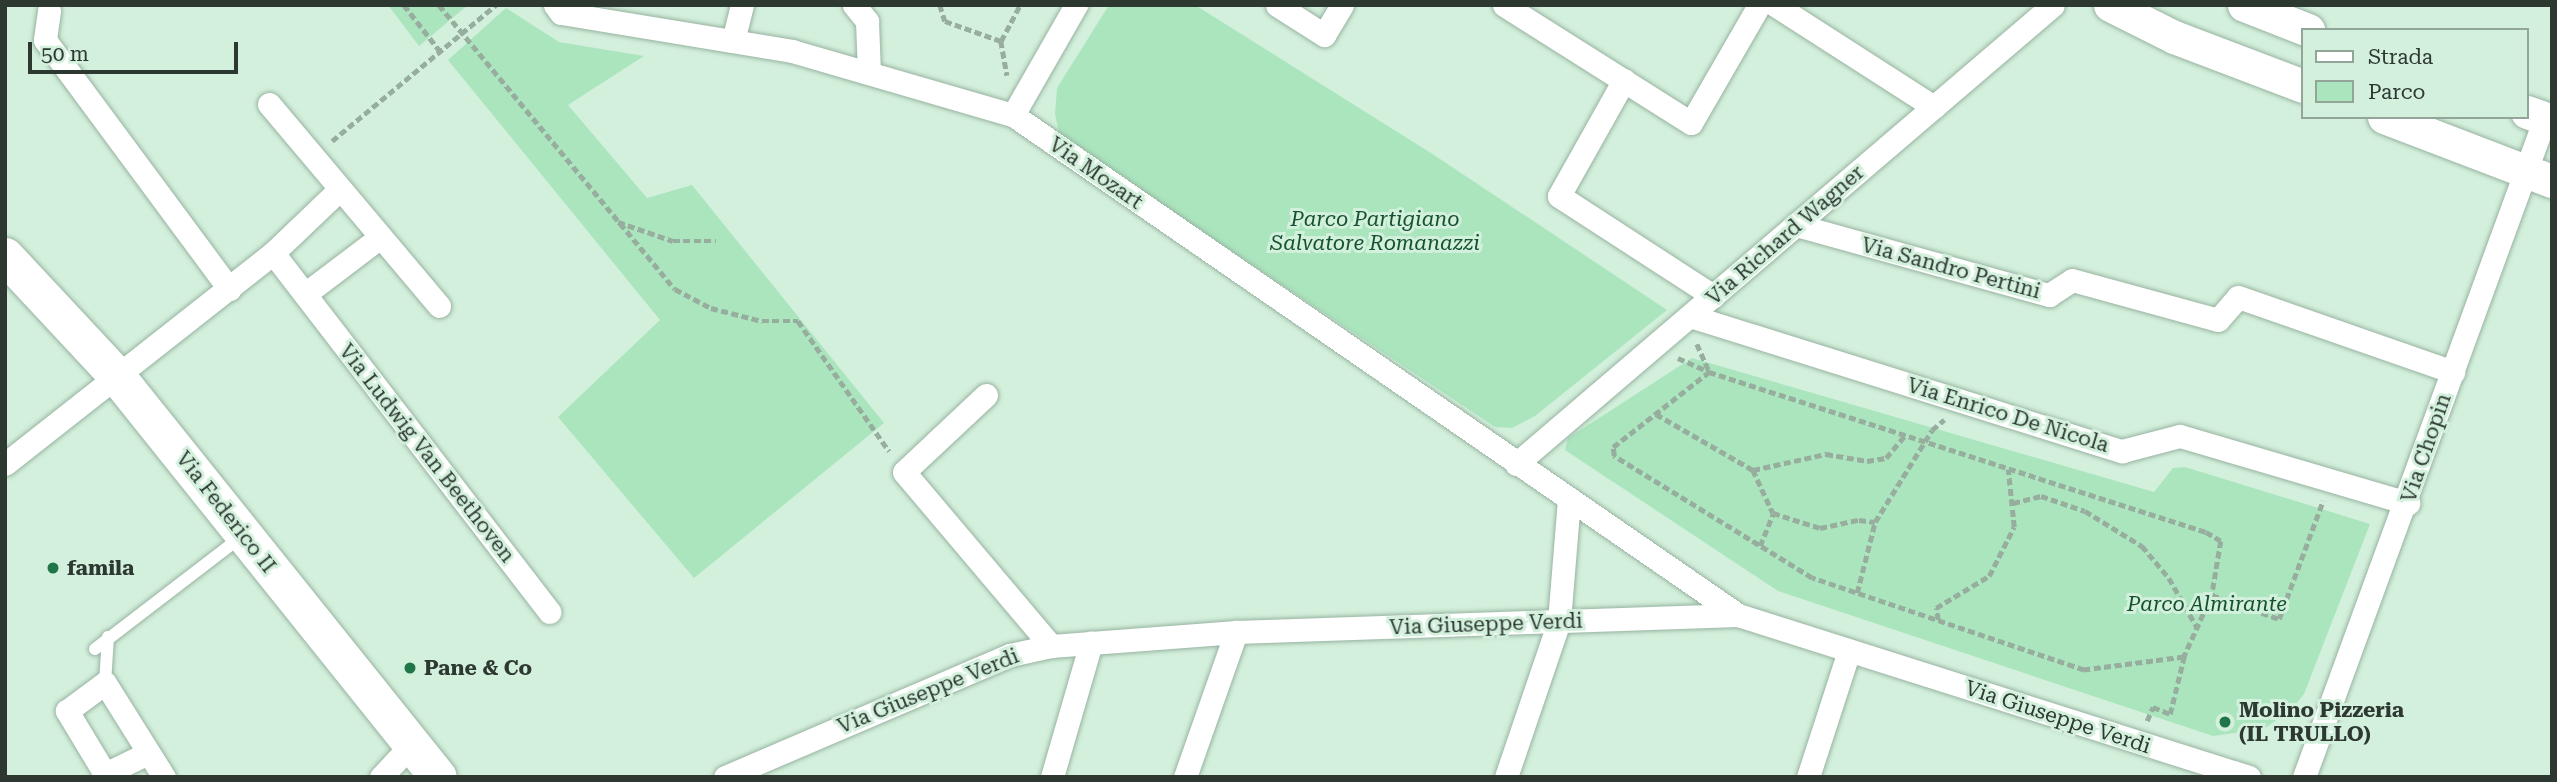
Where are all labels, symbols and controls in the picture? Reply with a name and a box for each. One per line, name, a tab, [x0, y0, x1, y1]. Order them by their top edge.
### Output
scale bar	[32, 28, 242, 72]
legend	[2302, 28, 2529, 119]
text: 50 m	[41, 42, 89, 66]
text: Strada	[2368, 45, 2433, 69]
text: Parco	[2368, 80, 2425, 104]
street label: Via Mozart	[1044, 131, 1148, 215]
street label: Via Richard Wagner	[1701, 160, 1869, 310]
park label: Parco Partigiano Salvatore Romanazzi	[1270, 206, 1480, 256]
street label: Via Sandro Pertini	[1859, 232, 2043, 304]
street label: Via Ludwig Van Beethoven	[334, 339, 520, 567]
street label: Via Enrico De Nicola	[1904, 372, 2112, 458]
street label: Via Chopin	[2396, 390, 2456, 506]
street label: Via Federico II	[171, 446, 281, 578]
place label: famila	[67, 555, 134, 581]
marker: famila	[45, 560, 61, 576]
park label: Parco Almirante	[2127, 591, 2287, 617]
street label: Via Giuseppe Verdi	[1389, 608, 1583, 640]
street label: Via Giuseppe Verdi	[834, 643, 1022, 739]
place label: Pane & Co	[424, 655, 532, 681]
marker: Pane & Co	[402, 660, 418, 676]
street label: Via Giuseppe Verdi	[1962, 675, 2154, 759]
place label: Molino Pizzeria (IL TRULLO)	[2239, 697, 2404, 747]
marker: Molino Pizzeria (IL TRULLO)	[2217, 714, 2233, 730]

